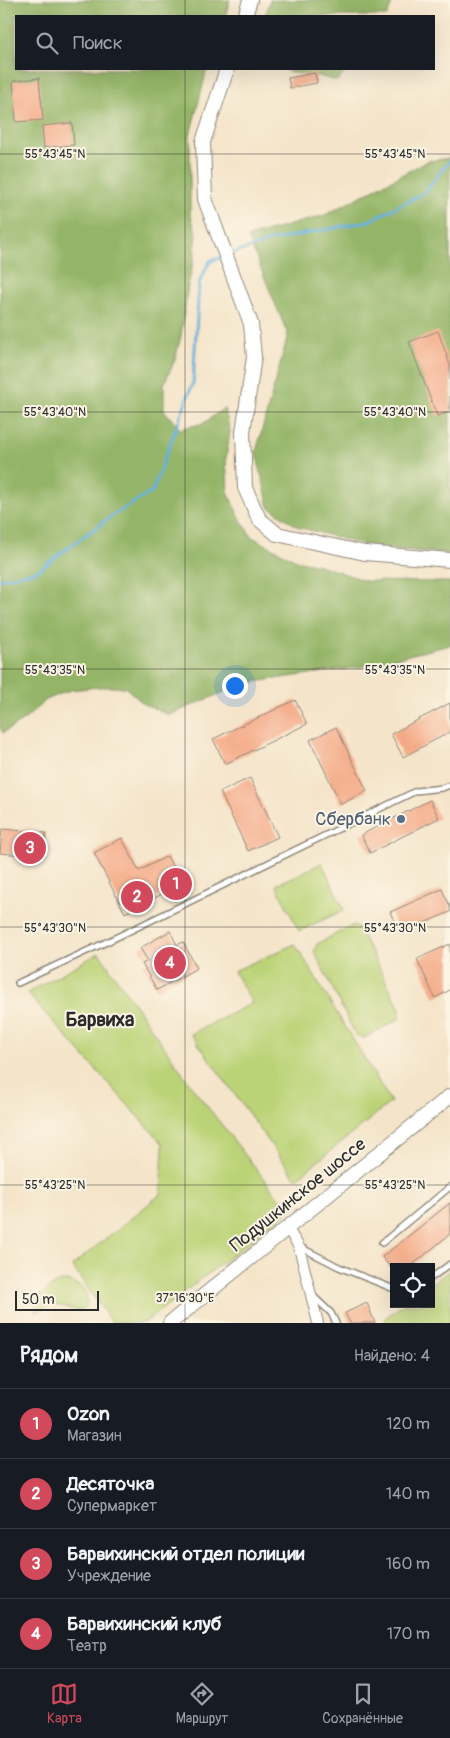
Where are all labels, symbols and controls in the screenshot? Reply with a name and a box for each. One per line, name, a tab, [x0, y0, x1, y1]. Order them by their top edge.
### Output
search box	[15, 15, 435, 70]
icon: search	[33, 29, 61, 57]
text: Поиск	[73, 31, 123, 55]
text: 55°43'45"N	[25, 147, 85, 162]
text: 55°43'45"N	[365, 147, 425, 162]
text: 55°43'40"N	[24, 405, 86, 420]
text: 55°43'40"N	[364, 405, 426, 420]
text: 55°43'35"N	[25, 663, 85, 678]
text: 55°43'35"N	[365, 663, 425, 678]
your location	[222, 673, 248, 699]
place label: Сбербанк	[315, 808, 391, 831]
marker: Сбербанк	[395, 813, 407, 825]
pin: 3	[14, 829, 46, 867]
pin: 1	[160, 865, 192, 903]
pin: 2	[121, 878, 153, 916]
text: 55°43'30"N	[24, 921, 86, 936]
text: 55°43'30"N	[364, 921, 426, 936]
pin: 4	[154, 944, 186, 982]
district label: Барвиха	[66, 1007, 134, 1032]
street label: Подушкинское шоссе	[225, 1133, 371, 1257]
text: 55°43'25"N	[25, 1178, 85, 1193]
text: 55°43'25"N	[365, 1178, 425, 1193]
map controls	[390, 1263, 435, 1308]
button: locate	[390, 1263, 435, 1308]
scale bar	[15, 1288, 99, 1311]
text: 50 m	[22, 1291, 55, 1308]
text: 37°16'30"E	[156, 1291, 214, 1306]
text: Рядом	[20, 1342, 78, 1369]
text: Найдено: 4	[354, 1346, 430, 1366]
text: Ozon	[67, 1402, 110, 1426]
text: 1	[33, 1414, 39, 1434]
text: 120 m	[386, 1414, 430, 1434]
text: Магазин	[67, 1426, 122, 1446]
text: Десяточка	[67, 1472, 154, 1496]
text: 2	[32, 1484, 40, 1504]
text: 140 m	[386, 1484, 430, 1504]
text: Супермаркет	[67, 1496, 157, 1516]
text: Барвихинский отдел полиции	[67, 1542, 304, 1566]
text: 3	[32, 1554, 40, 1574]
text: 160 m	[386, 1554, 430, 1574]
text: Учреждение	[67, 1566, 151, 1586]
text: Барвихинский клуб	[67, 1612, 221, 1636]
text: 4	[31, 1624, 41, 1644]
text: 170 m	[387, 1624, 430, 1644]
text: Театр	[67, 1636, 107, 1656]
tab: Карта	[47, 1680, 82, 1727]
tab: Маршрут	[176, 1680, 228, 1727]
tab: Сохранённые	[322, 1680, 403, 1727]

